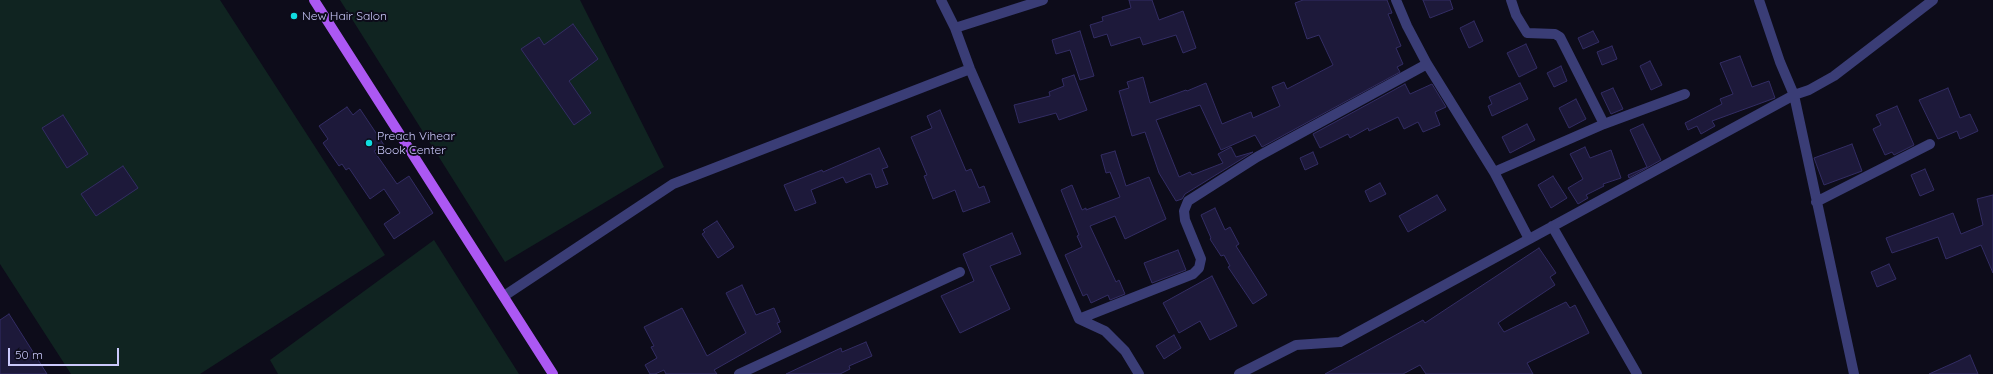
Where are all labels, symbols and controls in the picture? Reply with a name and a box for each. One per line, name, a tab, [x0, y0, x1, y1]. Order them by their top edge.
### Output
place label: New Hair Salon	[302, 9, 387, 23]
marker: New Hair Salon	[289, 11, 299, 21]
place label: Preach Vihear Book Center	[377, 129, 455, 157]
marker: Preach Vihear Book Center	[364, 138, 374, 148]
scale bar	[10, 340, 121, 366]
text: 50 m	[15, 347, 43, 362]

